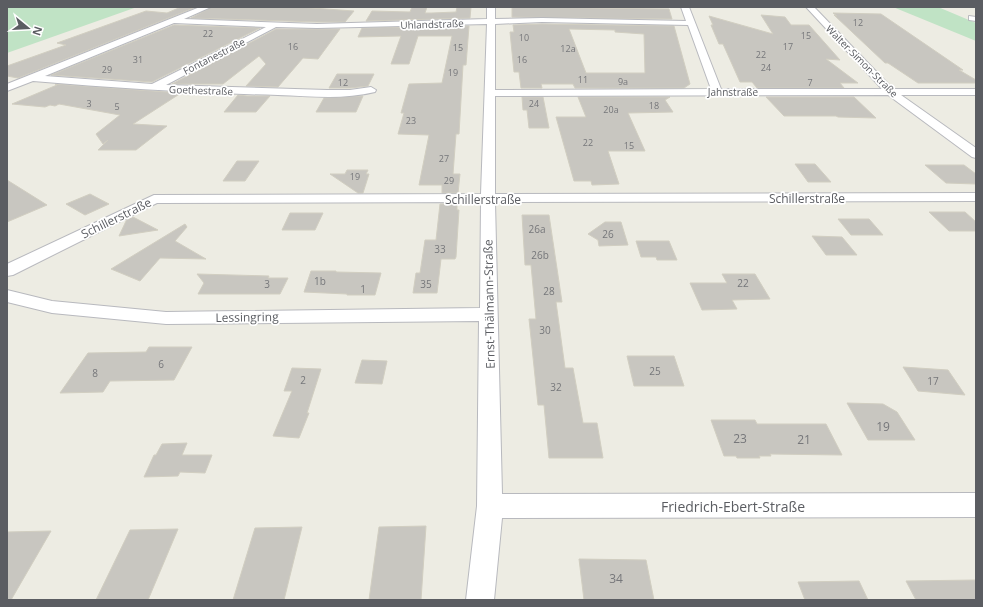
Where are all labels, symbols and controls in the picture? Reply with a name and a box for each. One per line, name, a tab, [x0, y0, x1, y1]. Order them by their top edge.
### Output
north arrow	[8, 8, 48, 48]
street label: Uhlandstraße	[400, 16, 464, 32]
house number: 12	[853, 16, 863, 29]
street label: Walter-Simon-Straße	[823, 22, 902, 101]
text: N	[29, 25, 47, 38]
house number: 22	[203, 27, 213, 40]
house number: 15	[801, 29, 811, 42]
house number: 10	[519, 31, 529, 44]
street label: Fontanestraße	[181, 34, 248, 78]
house number: 16	[288, 40, 298, 53]
house number: 17	[783, 40, 793, 53]
house number: 15	[453, 41, 463, 54]
house number: 12a	[560, 42, 576, 55]
house number: 22	[756, 48, 766, 61]
house number: 31	[133, 53, 143, 66]
house number: 16	[517, 53, 527, 66]
house number: 24	[761, 61, 771, 74]
house number: 29	[102, 63, 112, 76]
house number: 19	[448, 66, 458, 79]
house number: 11	[578, 73, 588, 86]
house number: 9a	[618, 75, 628, 88]
house number: 12	[338, 76, 348, 89]
house number: 7	[807, 76, 813, 89]
street label: Goethestraße	[169, 82, 234, 98]
street label: Jahnstraße	[707, 85, 759, 99]
house number: 3	[86, 97, 92, 110]
house number: 24	[529, 97, 539, 110]
house number: 18	[649, 99, 659, 112]
house number: 5	[114, 100, 120, 113]
house number: 20a	[603, 103, 619, 116]
house number: 23	[406, 114, 416, 127]
house number: 22	[583, 136, 593, 149]
house number: 15	[624, 139, 634, 152]
house number: 27	[439, 152, 449, 165]
house number: 19	[350, 170, 360, 183]
house number: 29	[444, 174, 454, 187]
street label: Schillerstraße	[769, 190, 845, 207]
street label: Schillerstraße	[445, 191, 521, 208]
street label: Schillerstraße	[78, 194, 154, 242]
house number: 26a	[529, 222, 546, 236]
house number: 26	[602, 227, 614, 241]
street label: Ernst-Thälmann-Straße	[479, 239, 499, 369]
house number: 33	[434, 242, 446, 256]
house number: 26b	[531, 248, 549, 262]
house number: 1b	[314, 274, 326, 288]
house number: 22	[737, 276, 749, 290]
house number: 3	[264, 277, 270, 291]
house number: 35	[420, 277, 432, 291]
house number: 1	[360, 282, 366, 296]
house number: 28	[543, 284, 555, 298]
street label: Lessingring	[215, 308, 279, 326]
house number: 30	[539, 323, 551, 337]
house number: 6	[158, 357, 164, 371]
house number: 25	[649, 364, 661, 378]
house number: 8	[92, 366, 98, 380]
house number: 2	[300, 373, 306, 387]
house number: 17	[927, 374, 939, 388]
house number: 32	[550, 380, 562, 394]
house number: 19	[876, 418, 890, 435]
house number: 23	[733, 430, 747, 447]
house number: 21	[797, 431, 811, 448]
street label: Friedrich-Ebert-Straße	[661, 497, 805, 516]
house number: 34	[609, 570, 623, 587]

